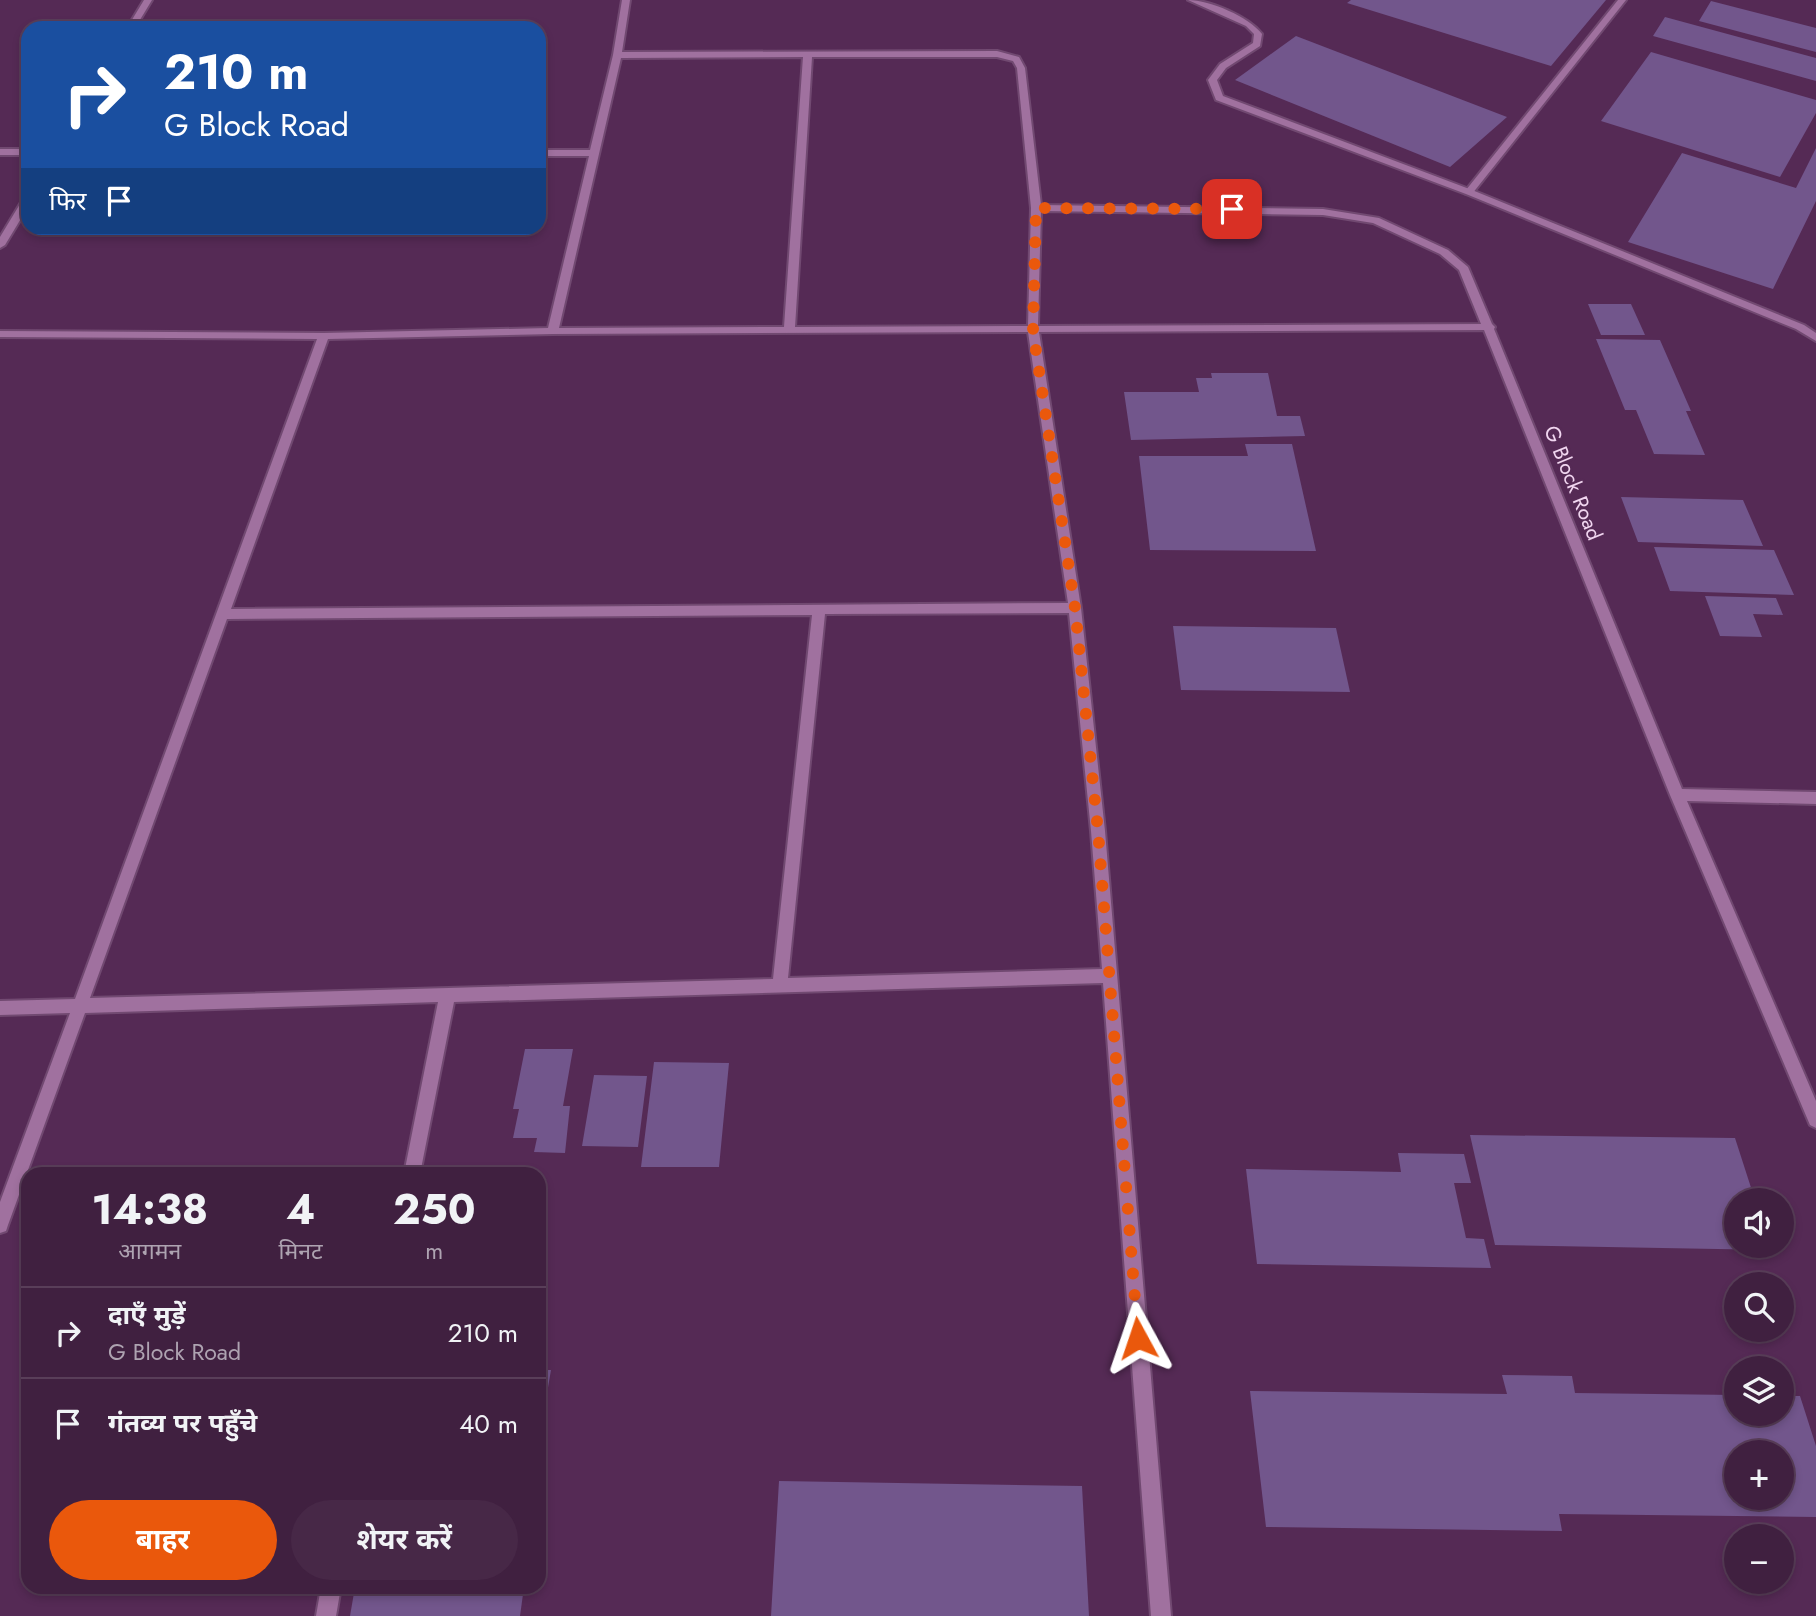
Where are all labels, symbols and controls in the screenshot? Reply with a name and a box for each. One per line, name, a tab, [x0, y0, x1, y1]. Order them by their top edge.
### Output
text: 210 m	[164, 37, 308, 107]
icon: right	[49, 49, 140, 140]
text: G Block Road	[164, 102, 349, 148]
pin	[1202, 179, 1262, 239]
text: फिर	[49, 182, 86, 220]
icon: arrive	[100, 182, 138, 220]
icon: arrive	[1213, 190, 1251, 228]
street label: G Block Road	[1536, 421, 1610, 545]
text: 14:38	[91, 1179, 208, 1240]
text: 4	[286, 1179, 315, 1240]
text: 250	[393, 1179, 476, 1240]
map controls	[1724, 1188, 1794, 1594]
button: sound	[1724, 1188, 1794, 1258]
text: आगमन	[118, 1234, 181, 1268]
text: मिनट	[279, 1234, 323, 1268]
text: m	[425, 1234, 443, 1268]
button: search	[1724, 1272, 1794, 1342]
text: दाएँ मुड़ें	[108, 1296, 186, 1334]
position arrow	[1101, 1301, 1175, 1375]
icon: right	[49, 1314, 87, 1352]
text: 210 m	[448, 1314, 518, 1352]
text: G Block Road	[108, 1335, 241, 1369]
button: layers	[1724, 1356, 1794, 1426]
text: गंतव्य पर पहुँचे	[108, 1404, 257, 1442]
icon: arrive	[49, 1405, 87, 1443]
text: 40 m	[459, 1405, 518, 1443]
button: +	[1724, 1440, 1794, 1510]
button: बाहर	[49, 1500, 277, 1580]
button: शेयर करें	[291, 1500, 518, 1580]
button: −	[1724, 1524, 1794, 1594]

